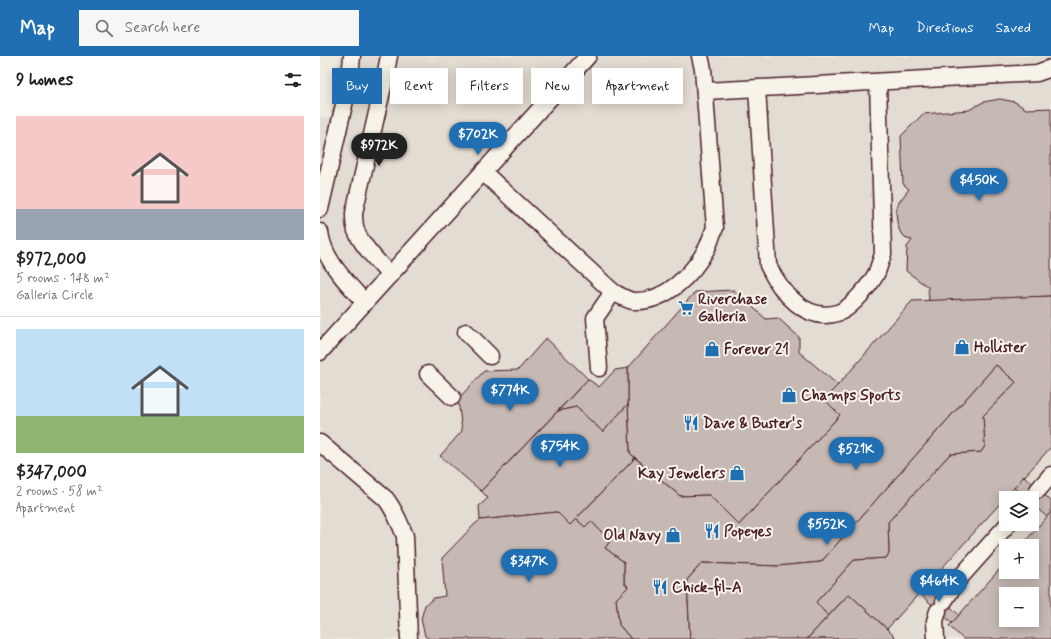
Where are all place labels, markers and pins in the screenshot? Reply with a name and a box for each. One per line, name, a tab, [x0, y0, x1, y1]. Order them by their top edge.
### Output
pin: $702K	[450, 122, 506, 156]
pin: $972K	[351, 133, 407, 167]
pin: $450K	[951, 168, 1007, 202]
place label: Riverchase Galleria	[698, 290, 767, 327]
supermarket icon: Riverchase Galleria	[677, 299, 695, 317]
shop icon: Hollister	[953, 338, 971, 356]
place label: Hollister	[974, 338, 1027, 358]
shop icon: Forever 21	[703, 340, 721, 358]
place label: Forever 21	[724, 340, 789, 360]
pin: $774K	[482, 378, 538, 412]
shop icon: Champs Sports	[780, 386, 798, 404]
place label: Champs Sports	[801, 386, 901, 406]
restaurant icon: Dave & Buster's	[682, 414, 700, 432]
place label: Dave & Buster's	[703, 414, 802, 434]
pin: $754K	[532, 434, 588, 468]
pin: $521K	[828, 437, 884, 471]
place label: Kay Jewelers	[638, 464, 725, 484]
shop icon: Kay Jewelers	[728, 464, 746, 482]
pin: $552K	[799, 512, 855, 546]
restaurant icon: Popeyes	[703, 522, 721, 540]
place label: Popeyes	[724, 522, 772, 542]
place label: Old Navy	[604, 526, 661, 546]
shop icon: Old Navy	[664, 526, 682, 544]
pin: $347K	[501, 549, 557, 583]
pin: $464K	[911, 569, 967, 603]
place label: Chick-fil-A	[672, 577, 742, 598]
restaurant icon: Chick-fil-A	[651, 578, 669, 596]

